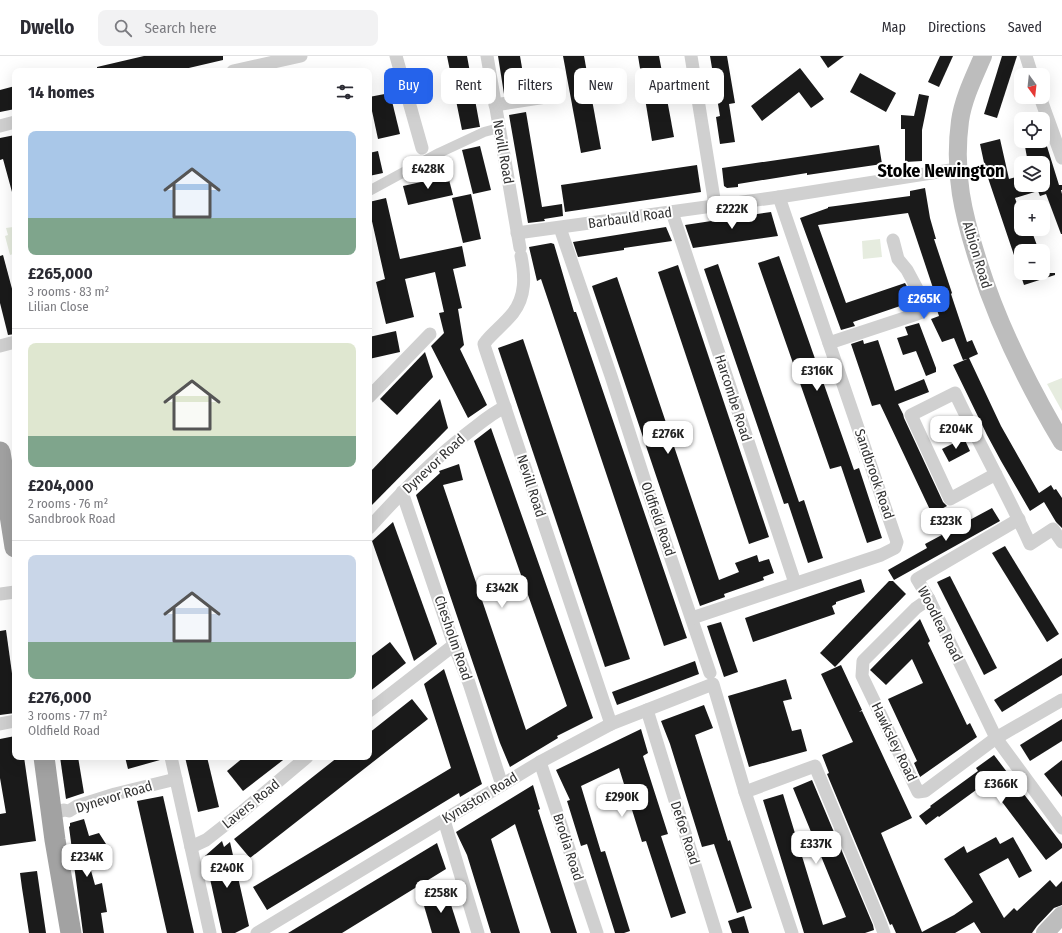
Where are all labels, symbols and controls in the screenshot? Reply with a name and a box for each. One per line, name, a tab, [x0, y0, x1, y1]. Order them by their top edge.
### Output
search box	[98, 10, 378, 46]
text: Dwello	[20, 16, 74, 39]
icon: search	[112, 17, 134, 39]
text: Search here	[144, 19, 217, 37]
text: Map	[882, 19, 906, 36]
text: Directions	[928, 19, 986, 36]
text: Saved	[1008, 19, 1042, 36]
chip: Buy	[384, 68, 433, 104]
chip: Rent	[441, 68, 496, 104]
chip: Filters	[504, 68, 566, 104]
chip: New	[574, 68, 627, 104]
chip: Apartment	[635, 68, 724, 104]
north arrow	[1014, 68, 1050, 104]
map controls	[1014, 68, 1050, 280]
icon: filters	[334, 81, 356, 103]
text: 14 homes	[28, 82, 95, 103]
button: locate	[1014, 112, 1050, 148]
street label: Nevill Road	[489, 119, 517, 185]
pin: £428K	[400, 156, 456, 190]
button: layers	[1014, 156, 1050, 192]
icon: home	[156, 157, 228, 229]
district label: Stoke Newington	[877, 160, 1005, 182]
text: £428K	[411, 161, 445, 176]
pin: £222K	[704, 196, 760, 230]
button: +	[1014, 200, 1050, 236]
text: £222K	[716, 201, 748, 216]
street label: Barbauld Road	[587, 204, 673, 232]
street label: Albion Road	[959, 219, 995, 291]
button: −	[1014, 244, 1050, 280]
text: £265,000	[28, 263, 93, 284]
text: 3 rooms · 83 m²	[28, 284, 109, 299]
pin: £265K	[896, 286, 952, 320]
text: £265K	[907, 291, 941, 306]
text: Lilian Close	[28, 299, 89, 314]
street label: Harcombe Road	[711, 352, 755, 444]
pin: £316K	[789, 358, 845, 392]
text: £316K	[801, 363, 833, 378]
icon: home	[156, 369, 228, 441]
pin: £204K	[928, 416, 984, 450]
pin: £276K	[640, 421, 696, 455]
text: £204K	[939, 421, 973, 436]
text: £276K	[652, 426, 684, 441]
street label: Sandbrook Road	[851, 427, 897, 521]
street label: Dynevor Road	[399, 431, 469, 497]
street label: Nevill Road	[513, 453, 549, 519]
text: £204,000	[28, 475, 94, 496]
street label: Oldfield Road	[637, 480, 679, 558]
text: 2 rooms · 76 m²	[28, 496, 108, 511]
pin: £323K	[918, 508, 974, 542]
text: Sandbrook Road	[28, 511, 115, 526]
text: £323K	[930, 513, 962, 528]
pin: £342K	[474, 575, 530, 609]
text: £342K	[486, 580, 518, 595]
icon: home	[156, 581, 228, 653]
street label: Woodlea Road	[914, 584, 966, 664]
street label: Chesholm Road	[431, 593, 475, 683]
text: £276,000	[28, 687, 91, 708]
street label: Hawksley Road	[868, 700, 920, 784]
text: 3 rooms · 77 m²	[28, 708, 107, 723]
text: Oldfield Road	[28, 723, 100, 738]
street label: Kynaston Road	[439, 769, 521, 827]
pin: £366K	[973, 771, 1029, 805]
street label: Lavers Road	[219, 776, 283, 832]
text: £366K	[984, 776, 1018, 791]
street label: Dynevor Road	[74, 777, 154, 817]
pin: £290K	[594, 784, 650, 818]
text: £290K	[605, 789, 639, 804]
street label: Defoe Road	[667, 799, 703, 867]
street label: Brodia Road	[549, 811, 587, 883]
pin: £337K	[788, 831, 844, 865]
text: £337K	[800, 836, 832, 851]
pin: £234K	[59, 844, 115, 878]
text: £234K	[71, 849, 103, 864]
pin: £240K	[199, 855, 255, 889]
text: £240K	[210, 860, 244, 875]
pin: £258K	[413, 880, 469, 914]
text: £258K	[424, 885, 458, 900]

